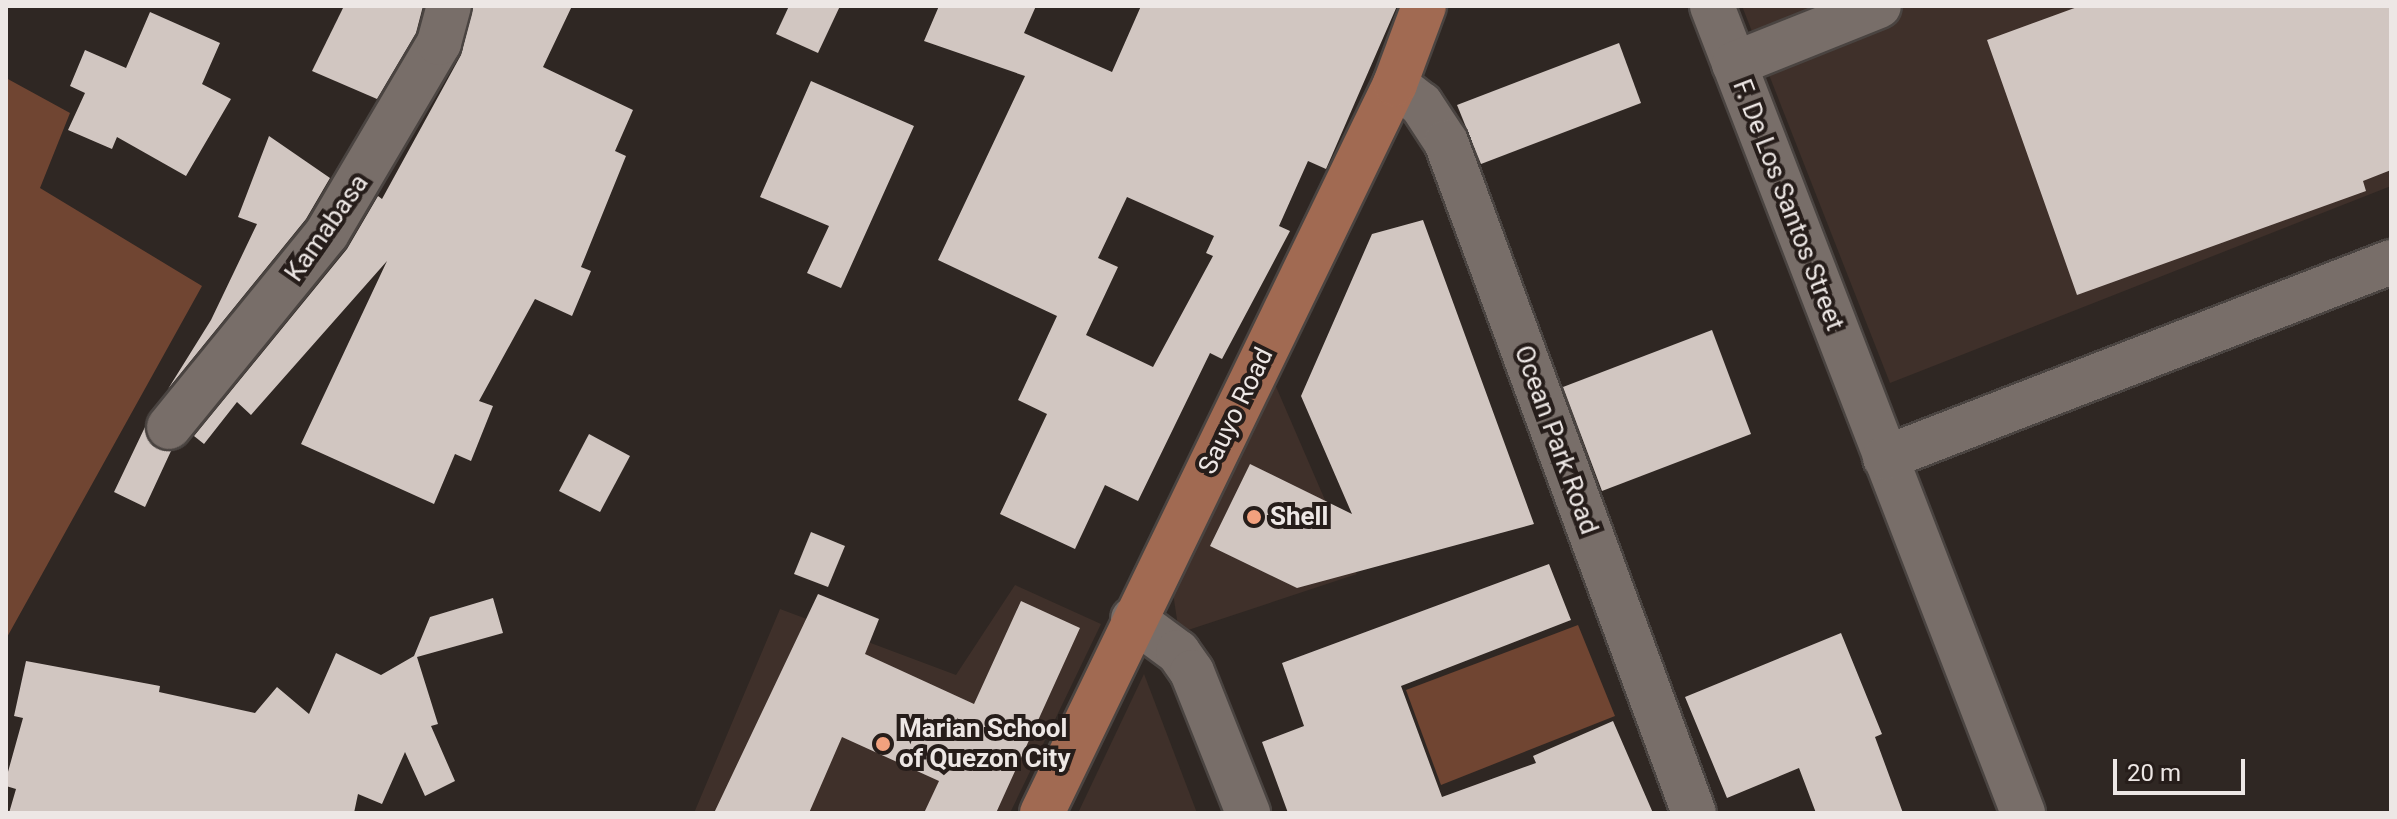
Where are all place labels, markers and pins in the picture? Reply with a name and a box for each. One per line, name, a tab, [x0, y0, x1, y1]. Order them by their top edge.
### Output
place label: Shell	[1270, 501, 1328, 533]
marker: Shell	[1245, 508, 1263, 526]
place label: Marian School of Quezon City	[899, 713, 1070, 774]
marker: Marian School of Quezon City	[874, 735, 892, 753]

